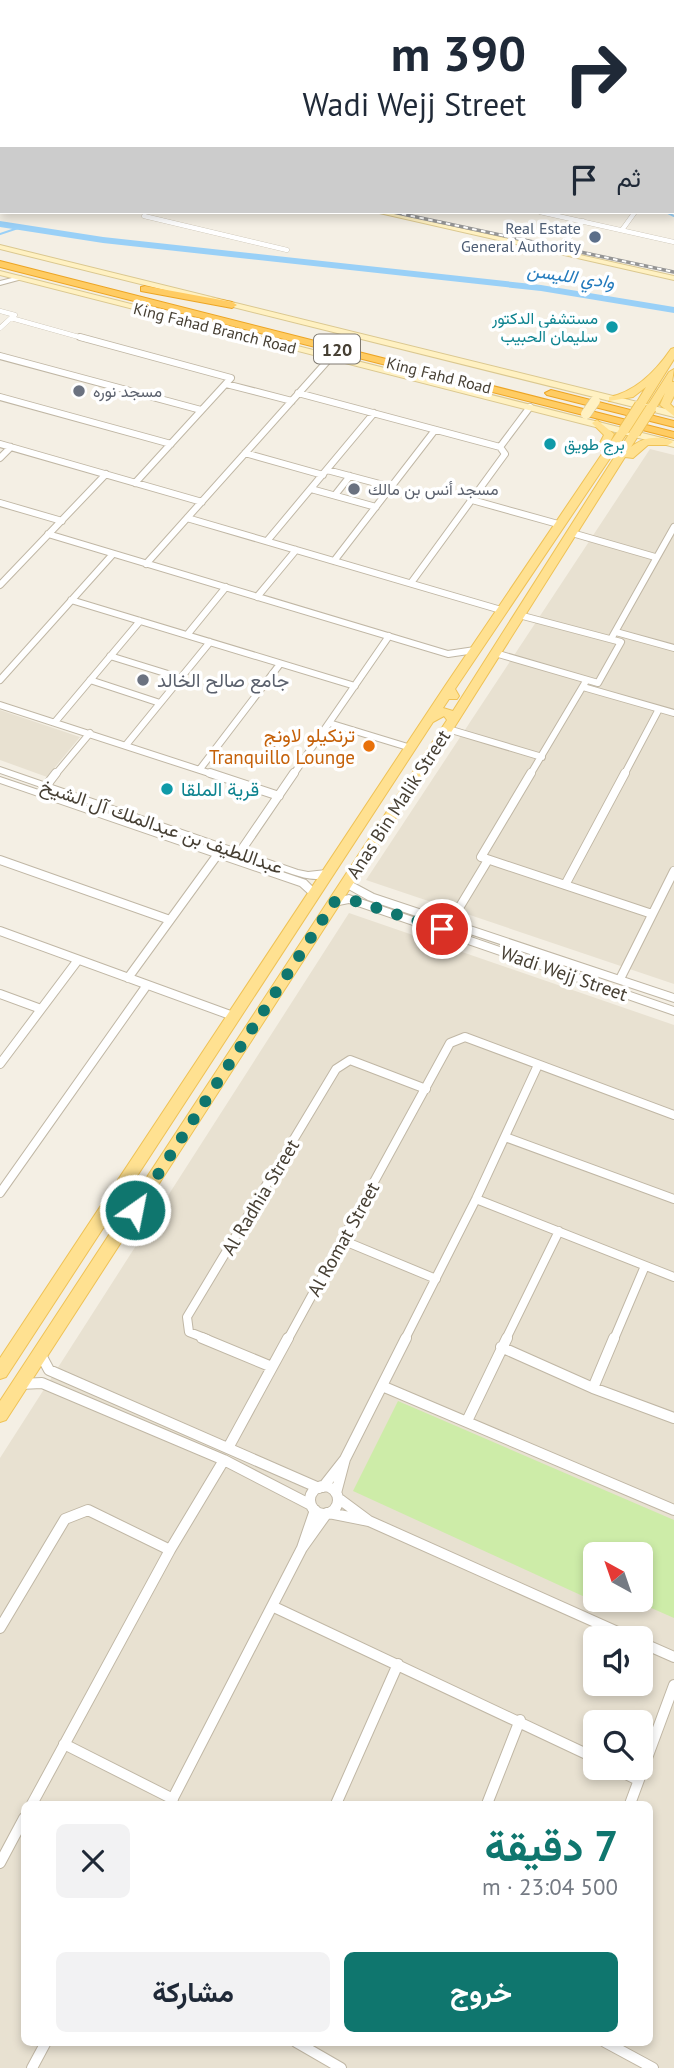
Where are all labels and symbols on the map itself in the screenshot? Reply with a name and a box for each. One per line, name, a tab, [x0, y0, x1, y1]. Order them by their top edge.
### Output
place label: Real Estate General Authority	[461, 218, 582, 256]
marker: Real Estate General Authority	[587, 229, 603, 245]
water label: وادي الليسن	[525, 258, 616, 297]
street label: King Fahad Branch Road	[132, 298, 298, 358]
place label: مستشفى الدكتور سليمان الحبيب	[491, 308, 598, 346]
marker: مستشفى الدكتور سليمان الحبيب	[604, 319, 620, 335]
road number: 120	[314, 334, 360, 363]
street label: King Fahd Road	[384, 352, 494, 398]
place label: مسجد نوره	[93, 381, 162, 402]
marker: مسجد نوره	[71, 383, 87, 399]
place label: برج طويق	[564, 434, 625, 456]
marker: برج طويق	[542, 436, 558, 452]
place label: مسجد أنس بن مالك	[368, 479, 498, 500]
marker: مسجد أنس بن مالك	[346, 481, 362, 497]
place label: جامع صالح الخالد	[157, 668, 289, 694]
marker: جامع صالح الخالد	[135, 672, 151, 688]
place label: ترنكيلو لاونج Tranquillo Lounge	[209, 723, 355, 769]
street label: Anas Bin Malik Street	[341, 725, 455, 883]
marker: ترنكيلو لاونج Tranquillo Lounge	[361, 738, 377, 754]
street label: عبداللطيف بن عبدالملك آل الشيخ	[37, 773, 286, 881]
place label: قرية الملقا	[181, 777, 259, 801]
marker: قرية الملقا	[159, 781, 175, 797]
pin	[412, 899, 472, 959]
street label: Wadi Wejj Street	[497, 940, 631, 1006]
street label: Al Radhia Street	[216, 1134, 304, 1259]
position arrow	[98, 1173, 172, 1247]
street label: Al Romat Street	[302, 1177, 385, 1300]
north arrow	[583, 1542, 653, 1612]

